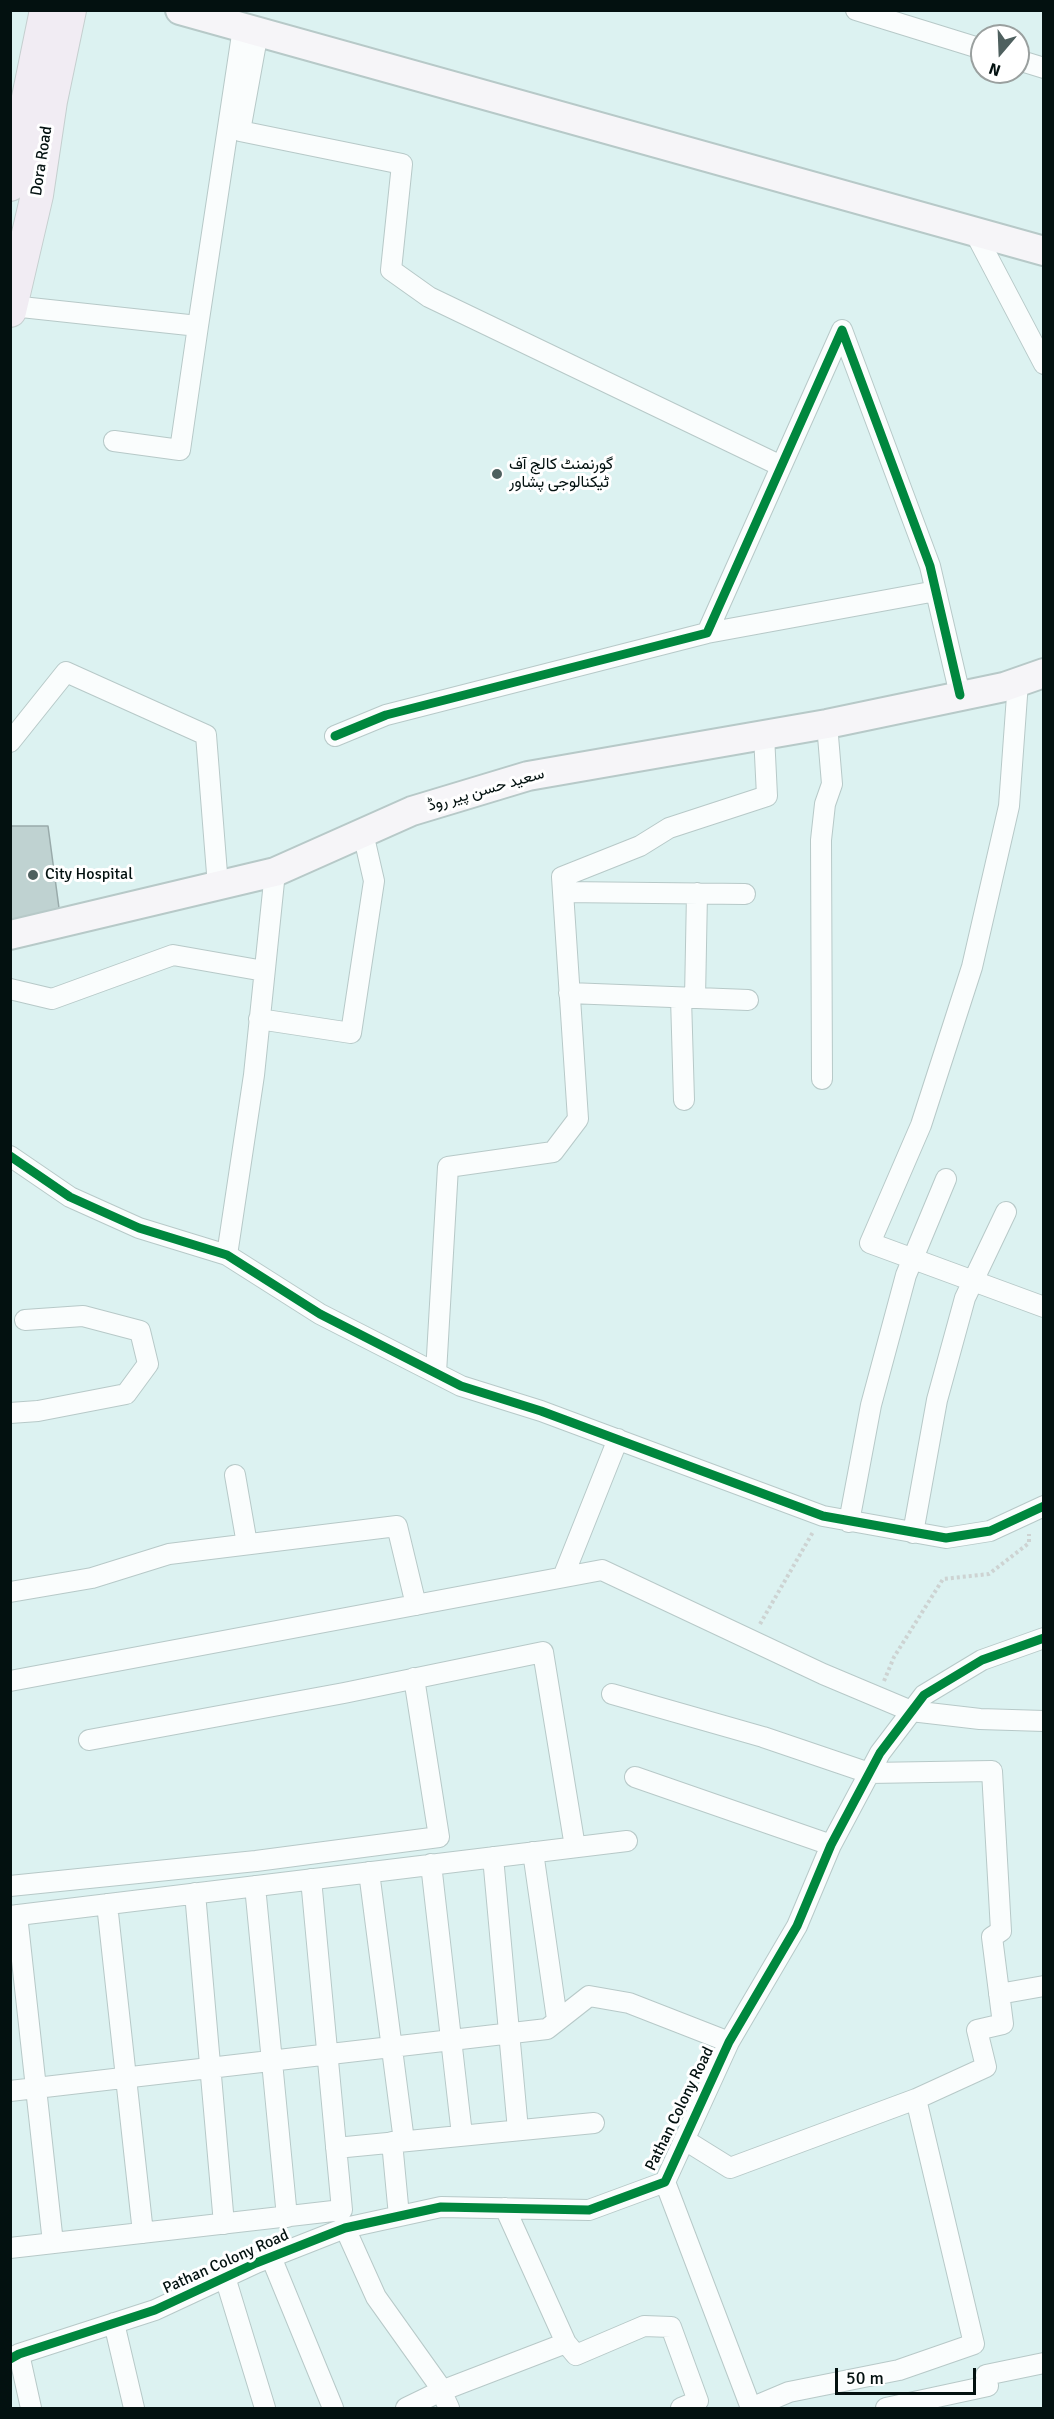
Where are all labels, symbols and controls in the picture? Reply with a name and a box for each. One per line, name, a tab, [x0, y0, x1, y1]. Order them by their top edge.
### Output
north arrow	[970, 24, 1030, 84]
text: N	[986, 58, 1003, 80]
street label: Dora Road	[27, 125, 57, 197]
place label: گورنمنٹ کالج آف ٹیکنالوجی پشاور	[509, 455, 613, 493]
marker: گورنمنٹ کالج آف ٹیکنالوجی پشاور	[490, 467, 504, 481]
street label: سعید حسن پیر روڈ	[425, 764, 547, 816]
place label: City Hospital	[45, 865, 133, 885]
marker: City Hospital	[26, 868, 40, 882]
street label: Pathan Colony Road	[642, 2044, 718, 2174]
street label: Pathan Colony Road	[160, 2226, 292, 2298]
scale bar	[838, 2356, 979, 2394]
text: 50 m	[846, 2367, 884, 2389]

